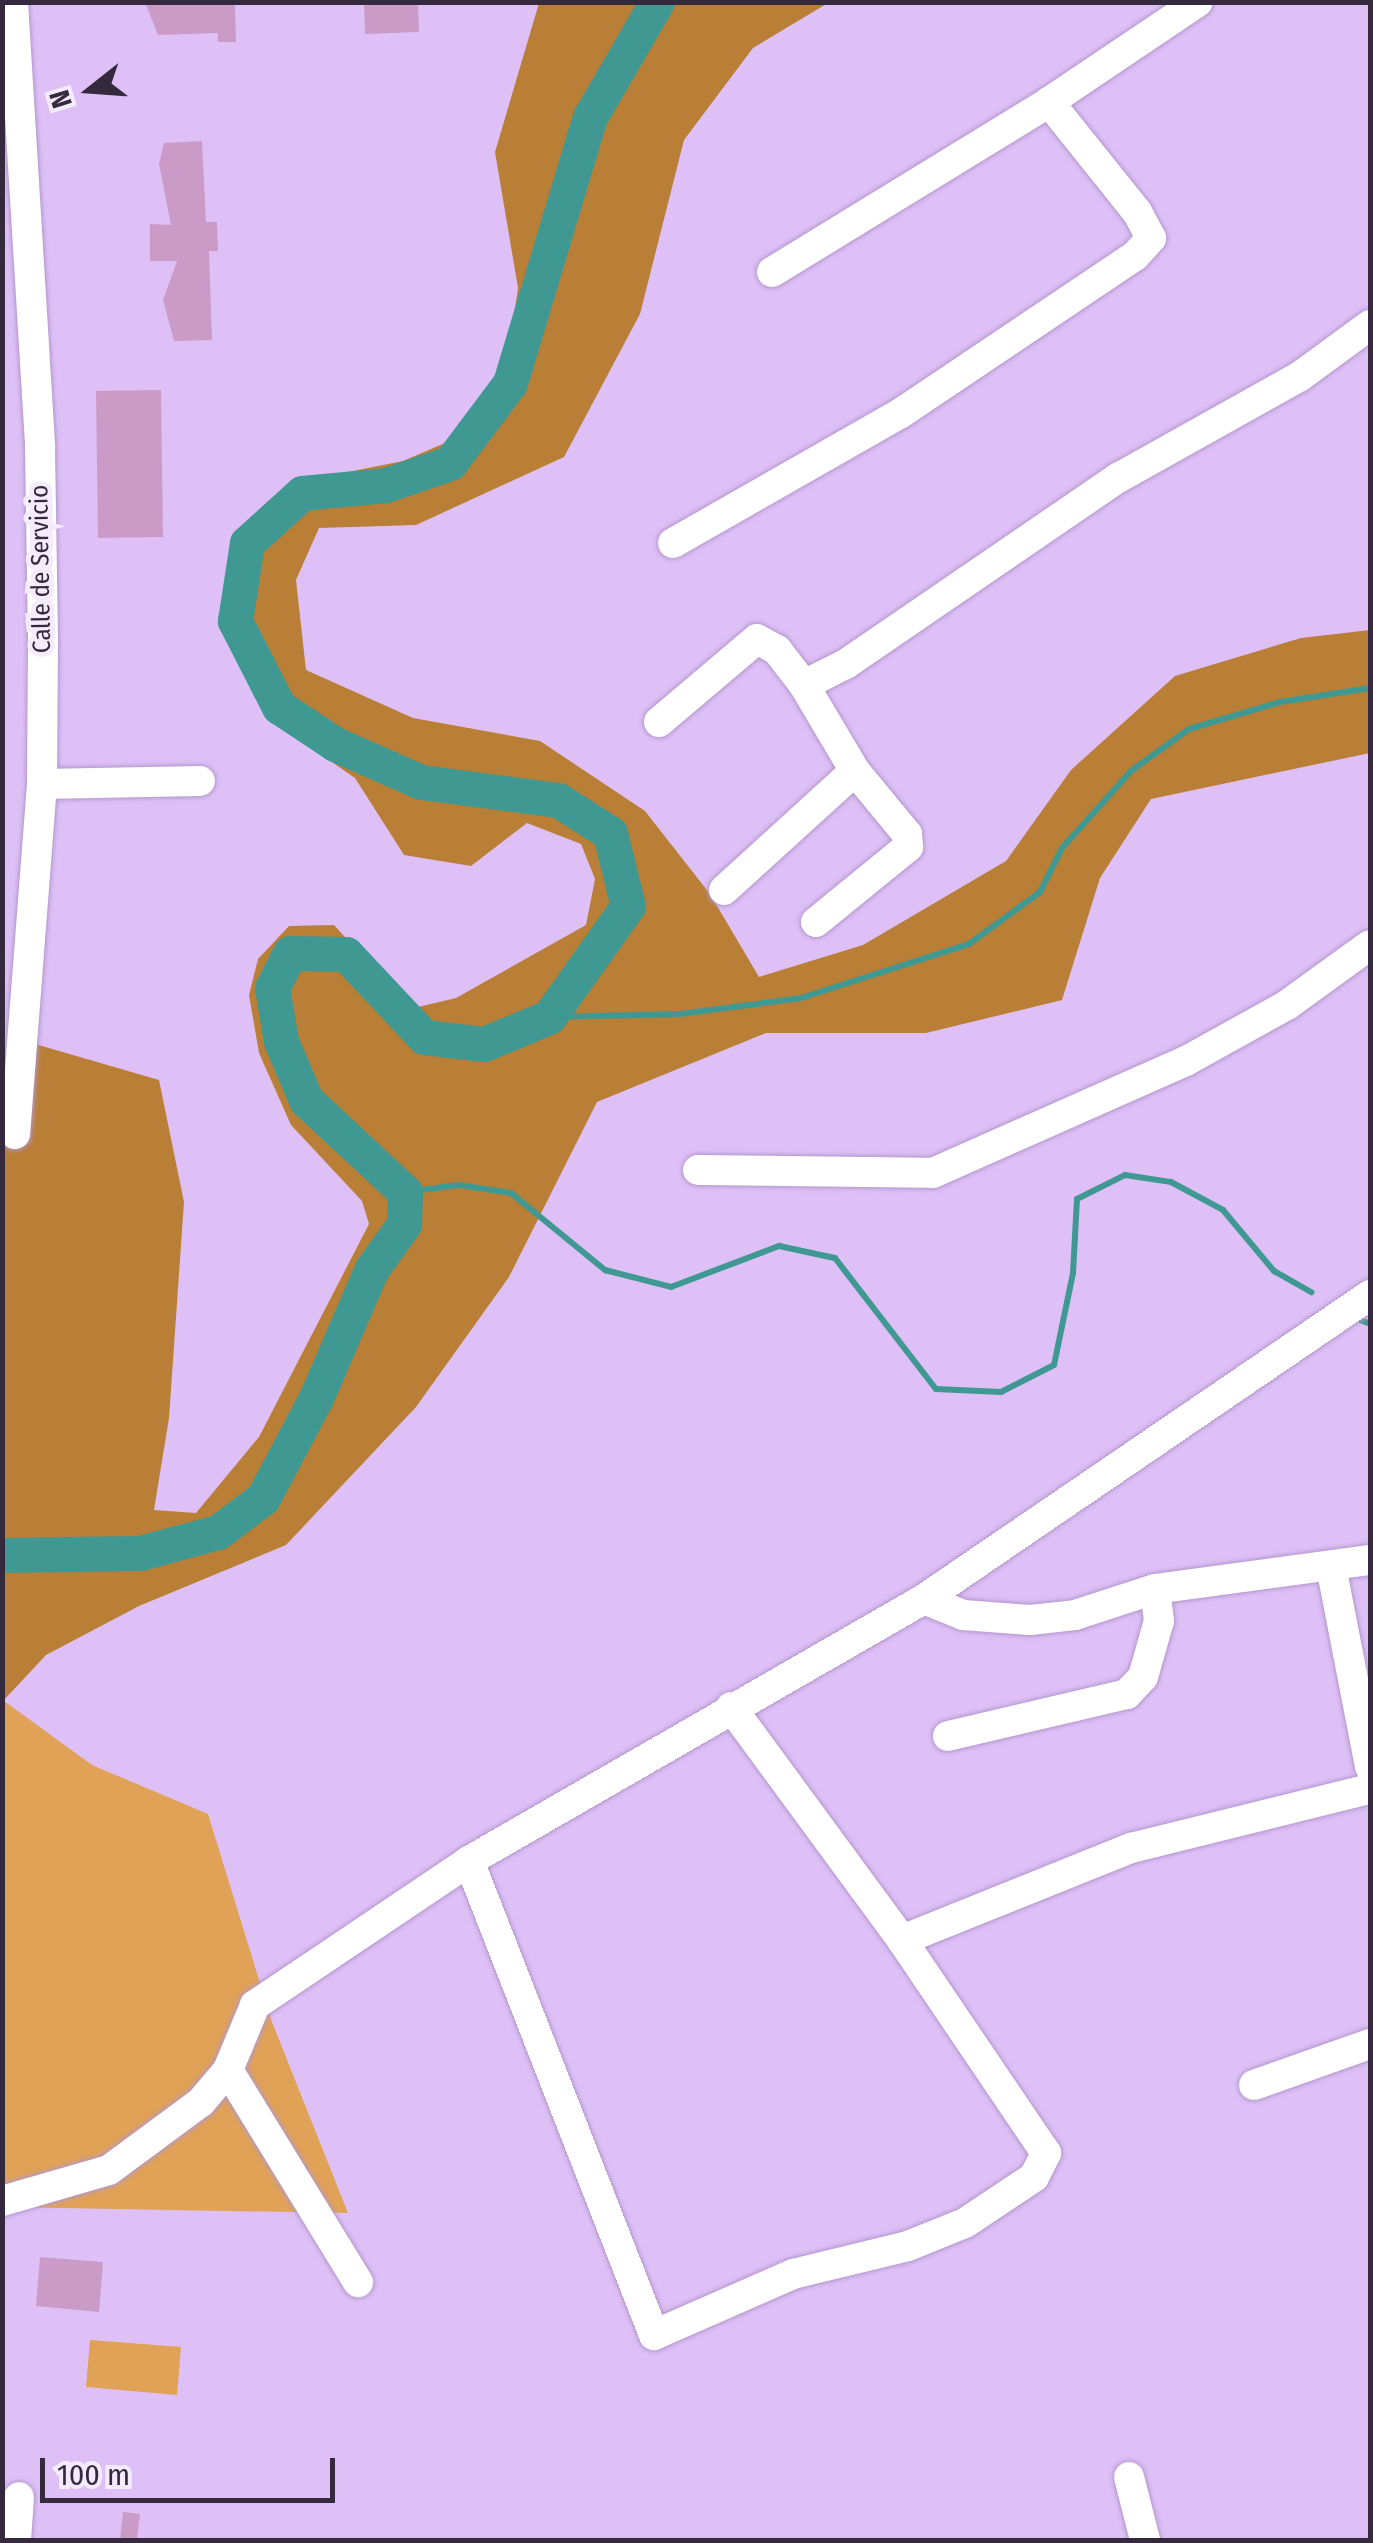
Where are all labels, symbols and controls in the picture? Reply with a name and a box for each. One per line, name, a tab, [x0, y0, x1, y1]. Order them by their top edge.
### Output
north arrow	[40, 40, 140, 140]
text: N	[43, 86, 79, 112]
street label: Calle de Servicio	[25, 485, 57, 653]
scale bar	[45, 2438, 340, 2500]
text: 100 m	[57, 2457, 130, 2493]

